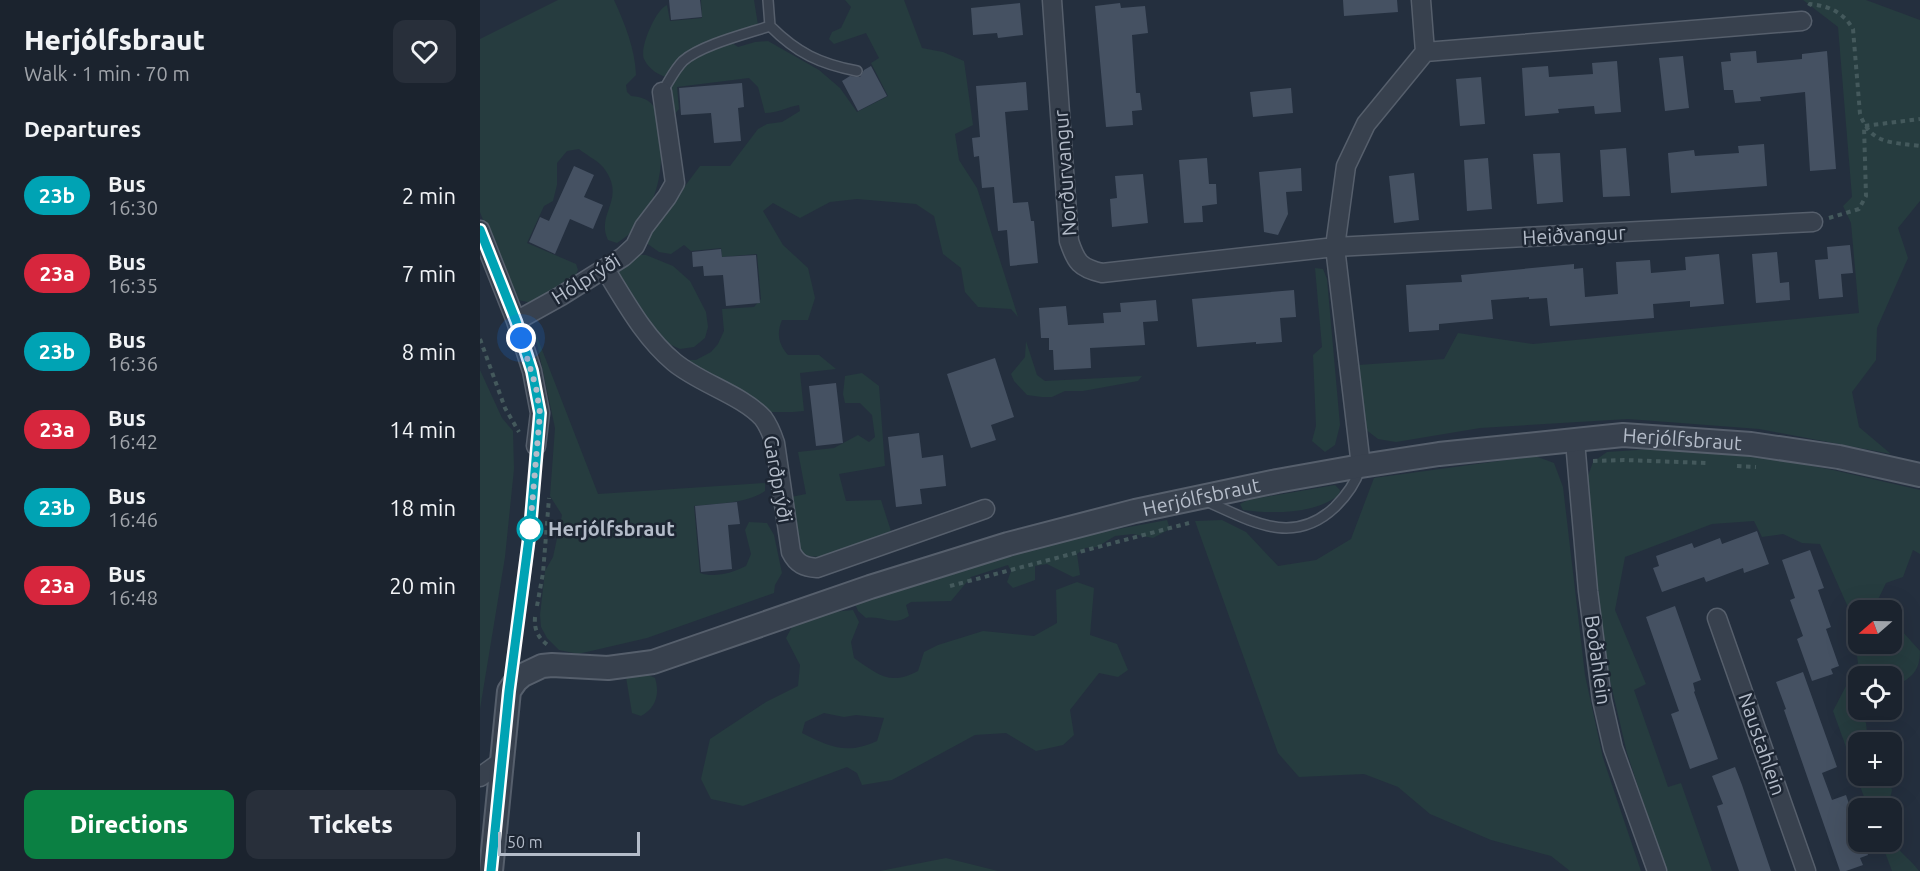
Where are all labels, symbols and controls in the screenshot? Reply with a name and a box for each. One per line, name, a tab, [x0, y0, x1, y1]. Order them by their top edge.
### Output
button: heart	[393, 20, 456, 83]
text: Herjólfsbraut	[24, 24, 205, 55]
text: Walk · 1 min · 70 m	[24, 62, 190, 85]
street label: Norðurvangur	[1049, 109, 1080, 237]
text: Departures	[24, 116, 141, 141]
text: Bus	[108, 171, 146, 196]
text: 23b	[39, 183, 75, 207]
text: 2 min	[402, 183, 456, 208]
text: 16:30	[108, 196, 158, 219]
street label: Heiðvangur	[1522, 220, 1627, 249]
text: Bus	[108, 249, 146, 274]
street label: Hólprýði	[547, 249, 624, 309]
text: 23a	[39, 261, 75, 285]
text: 7 min	[402, 261, 456, 286]
text: 16:35	[108, 274, 158, 297]
your location	[506, 323, 536, 353]
text: Bus	[108, 327, 146, 352]
text: 23b	[39, 339, 75, 363]
text: 8 min	[402, 339, 456, 364]
text: 16:36	[108, 352, 158, 375]
text: Bus	[108, 405, 146, 430]
text: 23a	[39, 417, 75, 441]
text: 14 min	[389, 417, 456, 442]
street label: Herjólfsbraut	[1622, 423, 1743, 454]
text: 16:42	[108, 430, 158, 453]
street label: Garðprýði	[759, 433, 797, 524]
street label: Herjólfsbraut	[1140, 473, 1262, 520]
text: Bus	[108, 483, 146, 508]
text: 23b	[39, 495, 75, 519]
text: 18 min	[389, 495, 456, 520]
text: 16:46	[108, 508, 158, 531]
marker: Herjólfsbraut	[517, 516, 543, 542]
place label: Herjólfsbraut	[548, 517, 675, 540]
text: Bus	[108, 561, 146, 586]
text: 23a	[39, 573, 75, 597]
text: 20 min	[389, 573, 456, 598]
text: 16:48	[108, 586, 158, 609]
north arrow	[1848, 600, 1902, 654]
map controls	[1848, 600, 1902, 852]
street label: Boðahlein	[1581, 614, 1616, 706]
button: locate	[1848, 666, 1902, 720]
street label: Naustahlein	[1734, 690, 1791, 798]
button: +	[1848, 732, 1902, 786]
button: Directions	[24, 790, 234, 859]
button: Tickets	[246, 790, 456, 859]
button: −	[1848, 798, 1902, 852]
scale bar	[498, 829, 640, 856]
text: 50 m	[507, 833, 543, 851]

